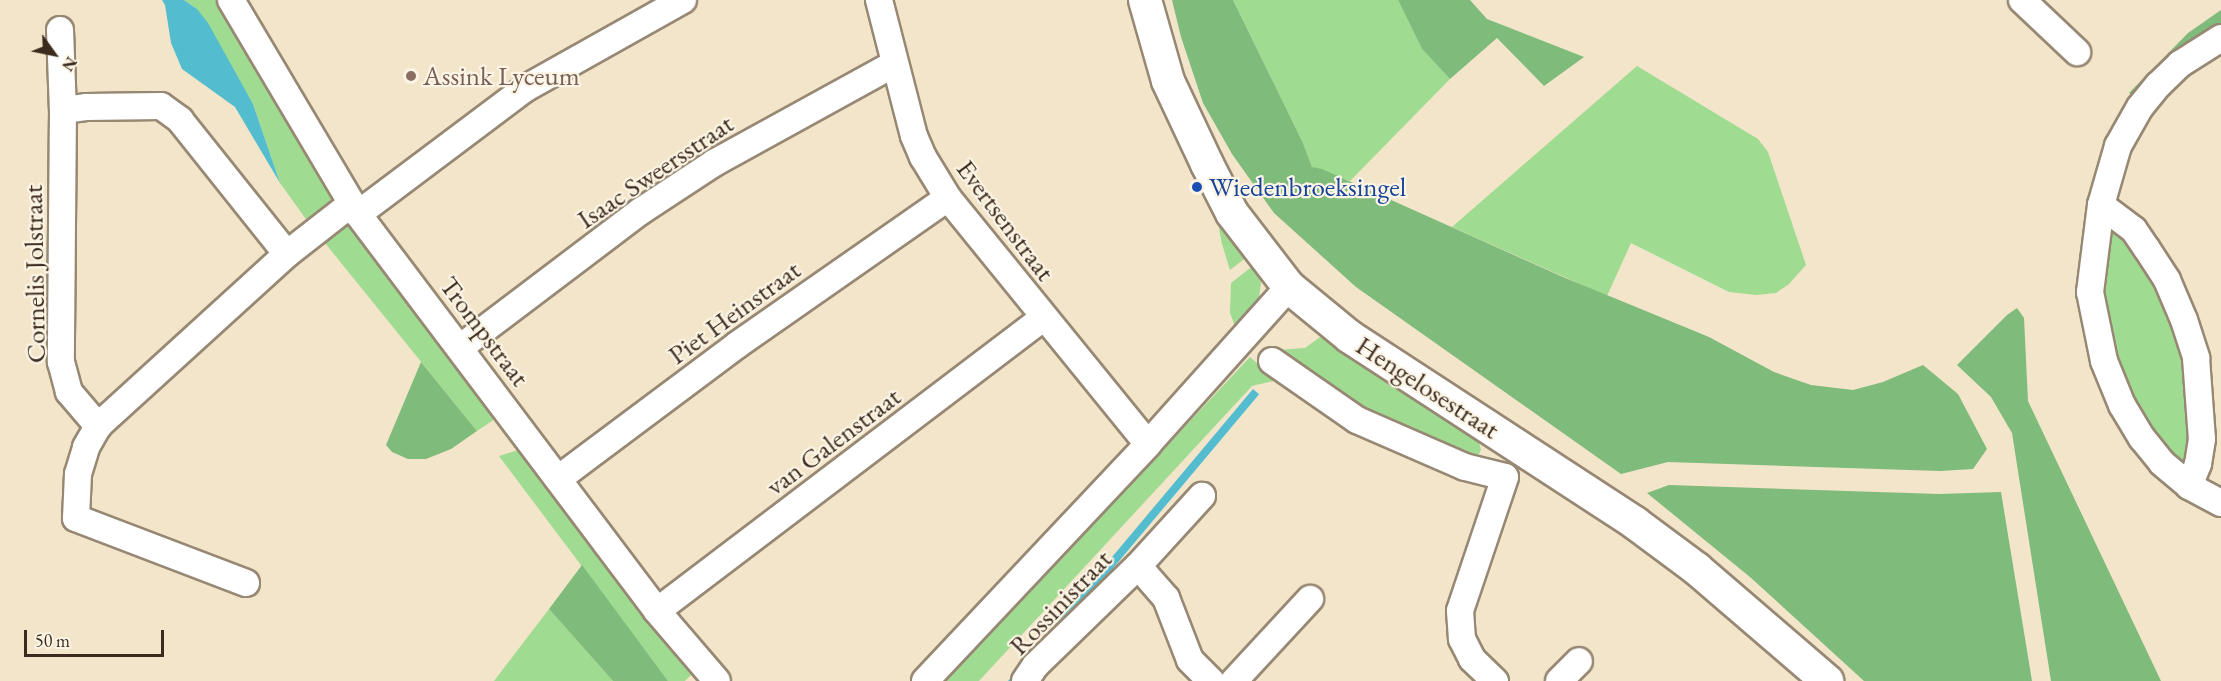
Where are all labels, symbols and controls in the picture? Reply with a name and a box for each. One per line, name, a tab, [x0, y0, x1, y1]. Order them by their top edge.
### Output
north arrow	[24, 24, 84, 84]
text: N	[57, 53, 82, 75]
place label: Assink Lyceum	[423, 60, 580, 92]
marker: Assink Lyceum	[404, 69, 418, 83]
street label: Isaac Sweersstraat	[571, 107, 739, 235]
street label: Evertsenstraat	[950, 153, 1062, 287]
place label: Wiedenbroeksingel	[1209, 171, 1406, 203]
marker: Wiedenbroeksingel	[1190, 180, 1204, 194]
street label: Cornelis Jolstraat	[16, 185, 52, 363]
street label: Piet Heinstraat	[662, 253, 806, 371]
street label: Trompstraat	[433, 270, 537, 392]
street label: Hengelosestraat	[1350, 329, 1506, 445]
street label: van Galenstraat	[759, 380, 907, 502]
street label: Rossinistraat	[1002, 543, 1118, 661]
scale bar	[27, 618, 166, 656]
text: 50 m	[35, 629, 70, 652]

